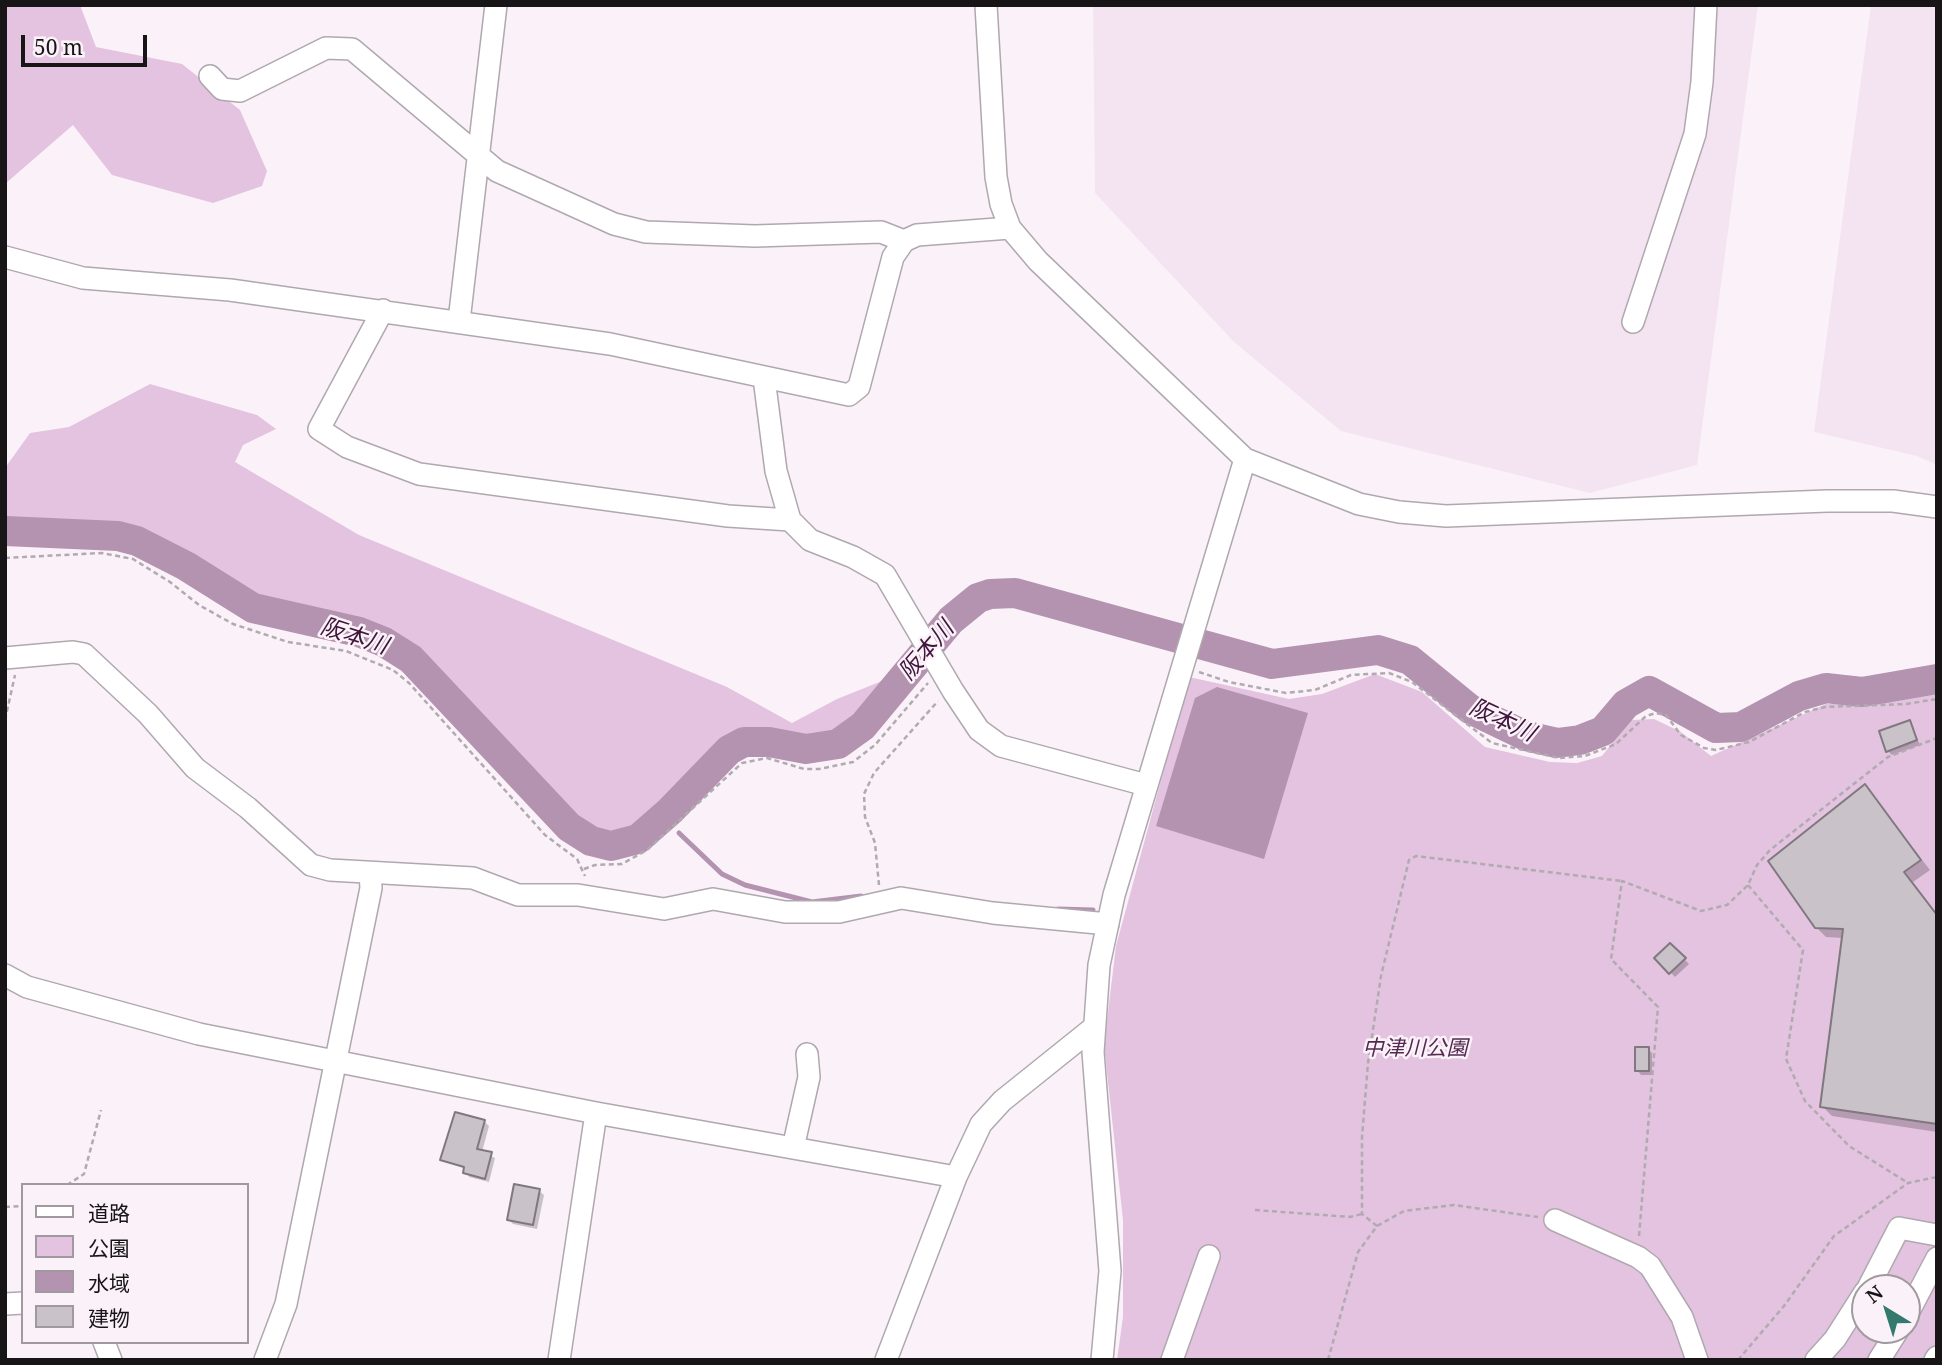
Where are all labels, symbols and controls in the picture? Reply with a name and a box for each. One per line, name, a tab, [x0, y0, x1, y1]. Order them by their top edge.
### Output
scale bar	[24, 21, 150, 65]
text: 50 m	[34, 33, 83, 61]
water label: 阪本川	[317, 613, 391, 661]
water label: 阪本川	[894, 616, 960, 686]
water label: 阪本川	[1465, 694, 1539, 748]
park label: 中津川公園	[1363, 1036, 1467, 1062]
legend	[21, 1183, 248, 1344]
text: 道路	[88, 1199, 130, 1227]
text: 公園	[88, 1234, 130, 1262]
text: 水域	[88, 1269, 130, 1297]
north arrow	[1851, 1274, 1921, 1344]
text: N	[1860, 1279, 1888, 1309]
text: 建物	[88, 1304, 130, 1332]

